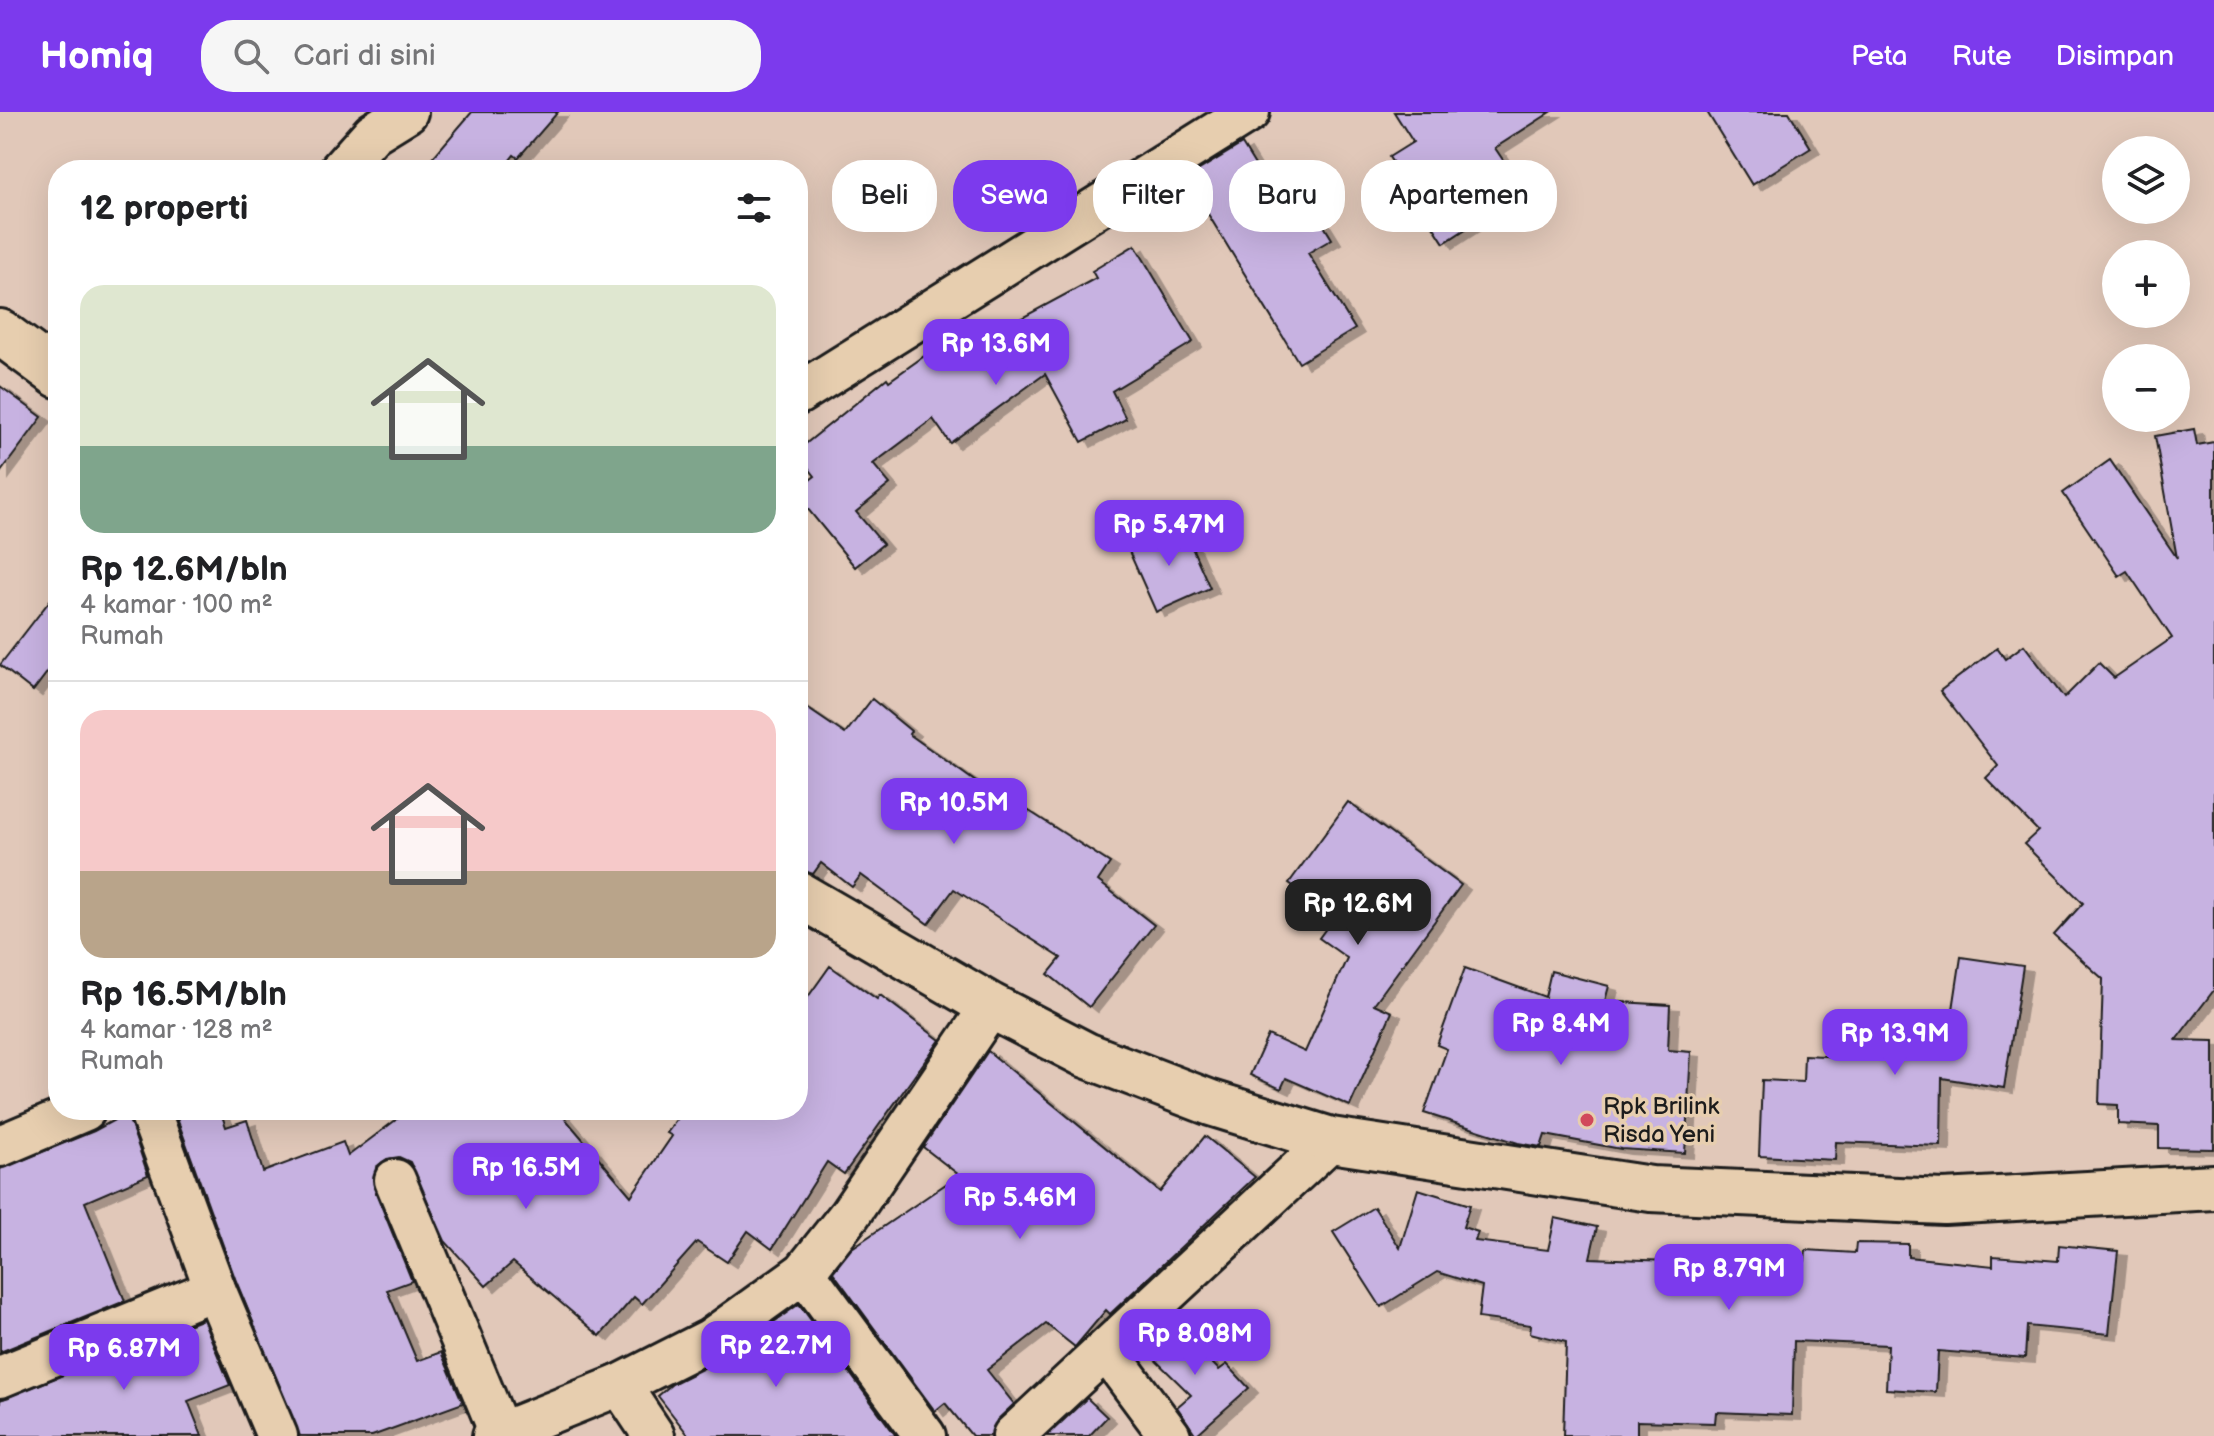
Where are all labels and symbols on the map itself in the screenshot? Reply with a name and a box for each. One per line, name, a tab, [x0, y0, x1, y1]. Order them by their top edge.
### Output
pin: Rp 13.6M	[913, 319, 1079, 387]
pin: Rp 5.47M	[1086, 500, 1252, 568]
pin: Rp 10.5M	[871, 778, 1037, 846]
pin: Rp 12.6M	[1275, 879, 1441, 947]
pin: Rp 8.4M	[1487, 999, 1635, 1067]
pin: Rp 13.9M	[1812, 1009, 1978, 1077]
place label: Rpk Brilink Risda Yeni	[1603, 1092, 1719, 1149]
marker: Rpk Brilink Risda Yeni	[1578, 1111, 1596, 1129]
pin: Rp 16.5M	[443, 1143, 609, 1211]
pin: Rp 5.46M	[937, 1173, 1103, 1241]
pin: Rp 8.79M	[1646, 1244, 1812, 1312]
pin: Rp 8.08M	[1112, 1309, 1278, 1377]
pin: Rp 22.7M	[693, 1321, 859, 1389]
pin: Rp 6.87M	[41, 1324, 207, 1392]

